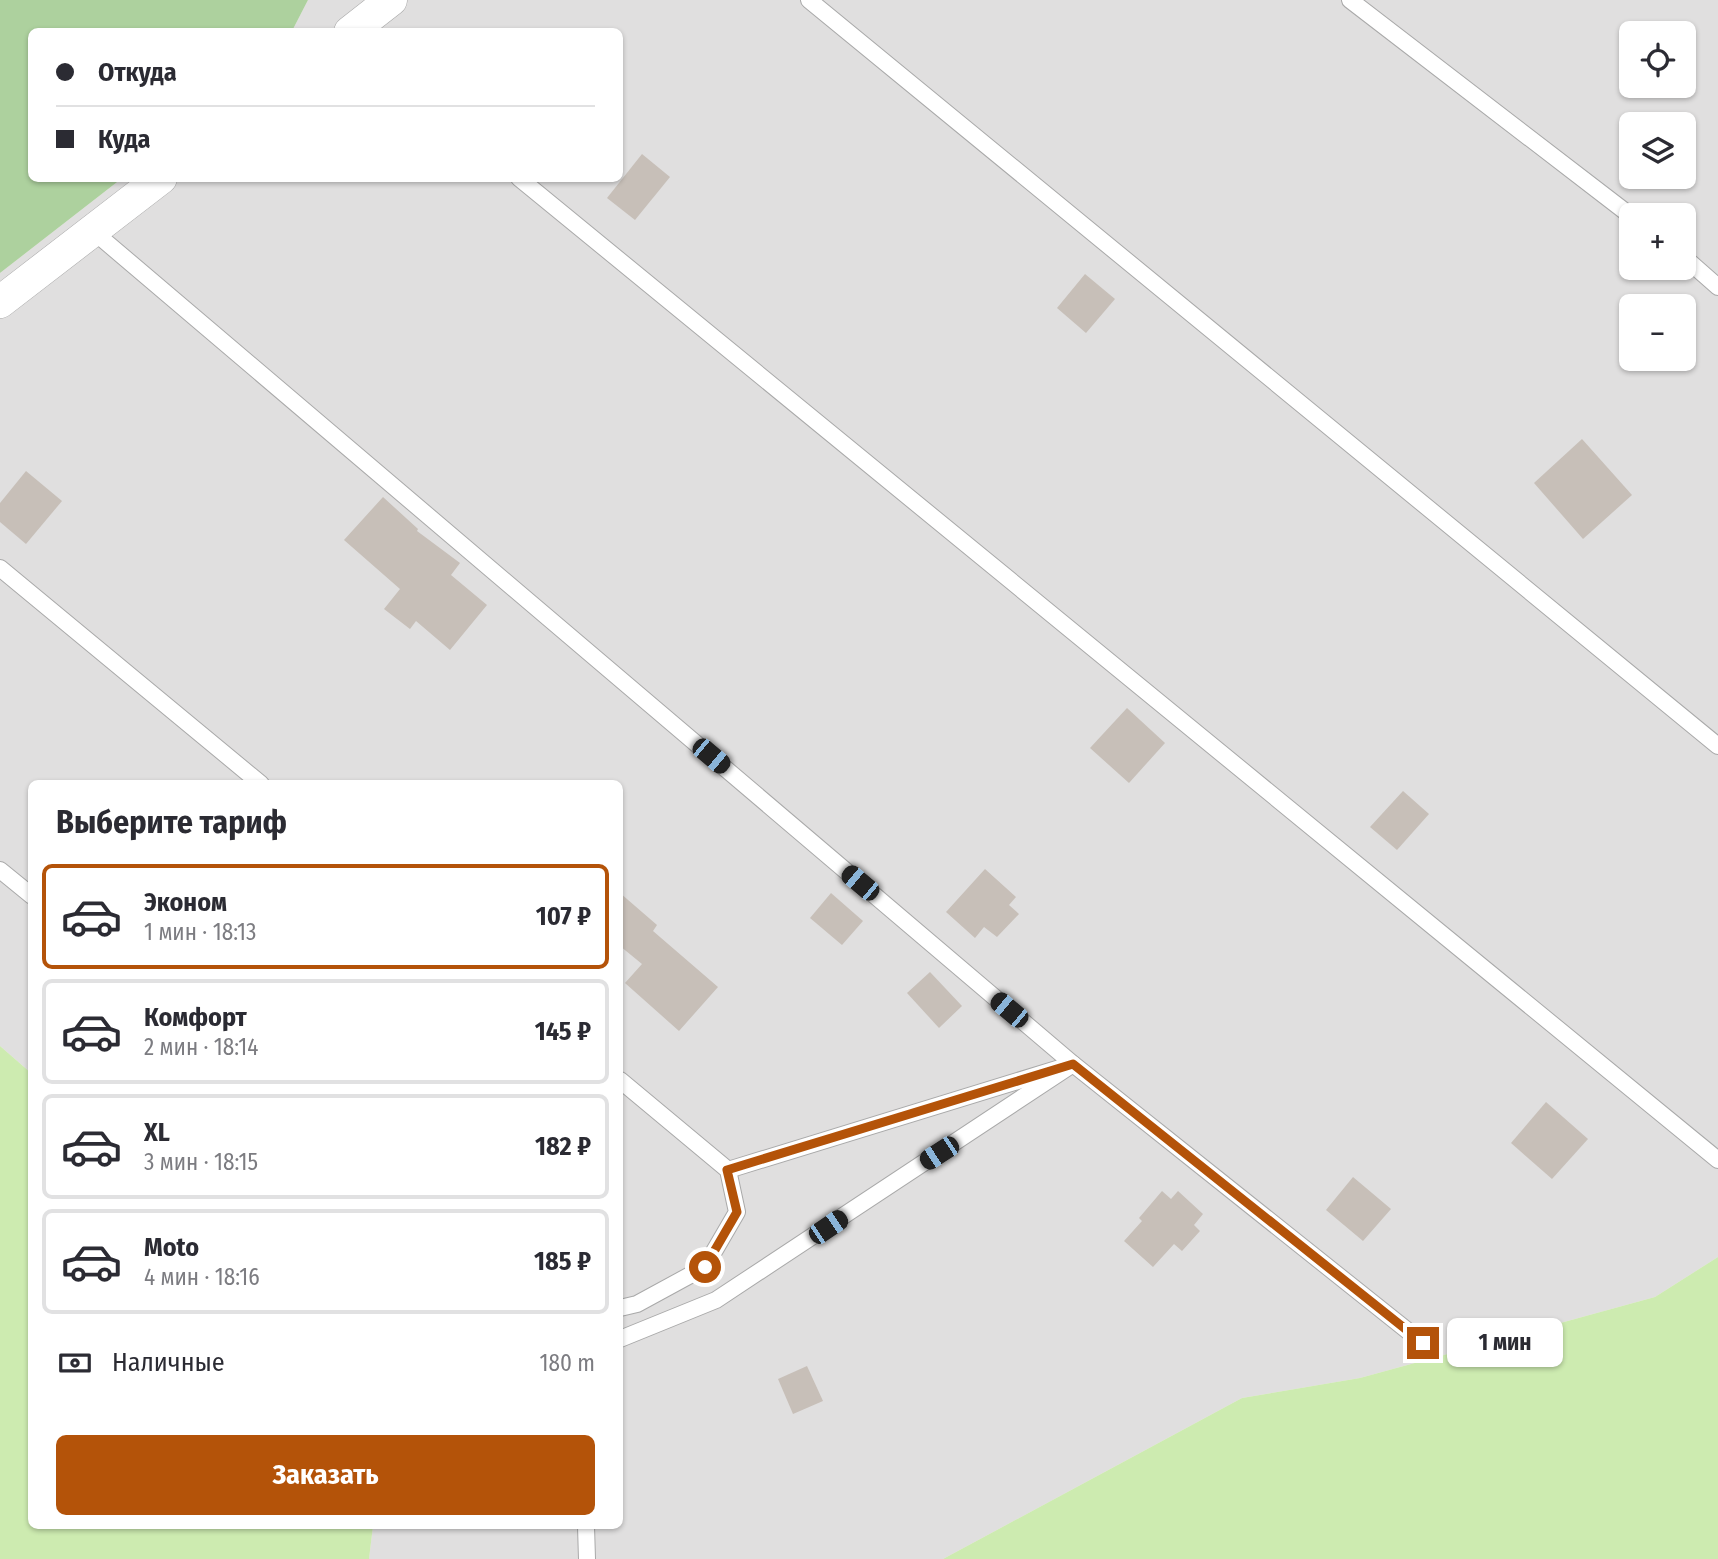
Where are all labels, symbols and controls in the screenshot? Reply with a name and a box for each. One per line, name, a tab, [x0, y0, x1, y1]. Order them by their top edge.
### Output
map controls	[1619, 21, 1696, 371]
button: locate	[1619, 21, 1696, 98]
text: Откуда	[98, 57, 177, 88]
button: layers	[1619, 112, 1696, 189]
text: Куда	[98, 124, 151, 155]
button: +	[1619, 203, 1696, 280]
button: −	[1619, 294, 1696, 371]
car	[689, 734, 734, 778]
text: Выберите тариф	[56, 803, 287, 841]
car	[838, 861, 883, 905]
icon: car	[60, 885, 123, 948]
text: Эконом	[144, 887, 227, 918]
text: 107 ₽	[536, 901, 591, 932]
text: 1 мин · 18:13	[144, 918, 256, 946]
car	[987, 988, 1032, 1032]
icon: car	[60, 1000, 123, 1063]
text: Комфорт	[144, 1002, 247, 1033]
text: 145 ₽	[535, 1016, 591, 1047]
text: 2 мин · 18:14	[144, 1033, 258, 1061]
icon: car	[60, 1115, 123, 1178]
text: XL	[144, 1117, 170, 1148]
text: 182 ₽	[535, 1131, 591, 1162]
car	[916, 1133, 963, 1173]
text: 3 мин · 18:15	[144, 1148, 258, 1176]
car	[805, 1207, 852, 1247]
icon: car	[60, 1230, 123, 1293]
text: Moto	[144, 1232, 199, 1263]
text: 185 ₽	[534, 1246, 591, 1277]
route start	[689, 1251, 721, 1283]
text: 4 мин · 18:16	[144, 1263, 260, 1291]
callout: 1 мин	[1448, 1318, 1563, 1368]
route end	[1407, 1327, 1439, 1359]
text: 1 мин	[1478, 1328, 1532, 1356]
icon: cash	[56, 1344, 94, 1382]
text: Наличные	[112, 1347, 225, 1378]
text: 180 m	[539, 1349, 595, 1377]
button: Заказать	[56, 1435, 595, 1515]

